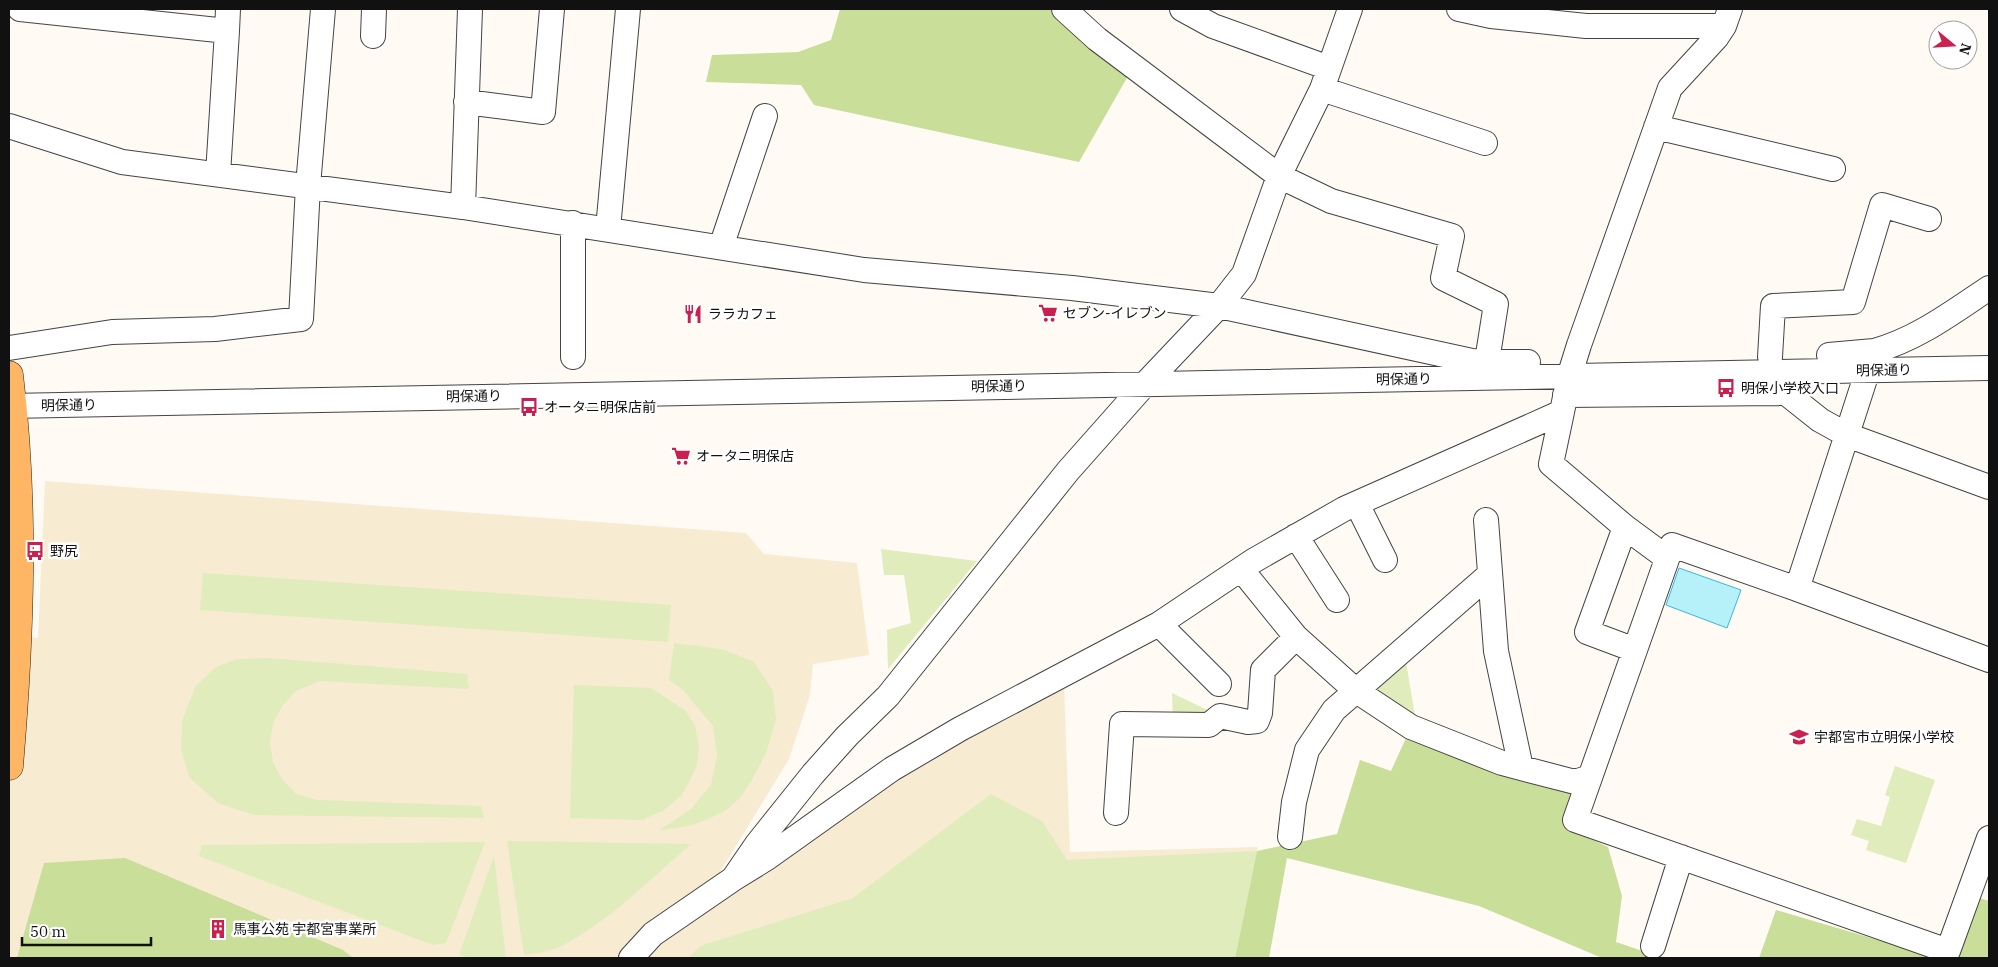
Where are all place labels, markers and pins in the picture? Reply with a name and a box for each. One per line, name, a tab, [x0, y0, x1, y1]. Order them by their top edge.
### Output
supermarket icon: セブン-イレブン	[1037, 302, 1059, 324]
restaurant icon: ララカフェ	[682, 303, 704, 325]
place label: セブン-イレブン	[1063, 304, 1167, 322]
place label: ララカフェ	[708, 305, 778, 323]
bus stop icon: 明保小学校入口	[1715, 377, 1737, 399]
place label: 明保小学校入口	[1741, 379, 1839, 397]
bus stop icon: オータニ明保店前	[518, 396, 540, 418]
place label: オータニ明保店前	[544, 398, 656, 416]
supermarket icon: オータニ明保店	[670, 445, 692, 467]
place label: オータニ明保店	[696, 447, 794, 465]
bus stop icon: 野尻	[24, 540, 46, 562]
place label: 野尻	[50, 542, 78, 560]
school or university icon: 宇都宮市立明保小学校	[1788, 726, 1810, 748]
place label: 宇都宮市立明保小学校	[1814, 728, 1954, 746]
building icon: 馬事公苑 宇都宮事業所	[207, 918, 229, 940]
place label: 馬事公苑 宇都宮事業所	[233, 920, 376, 938]

